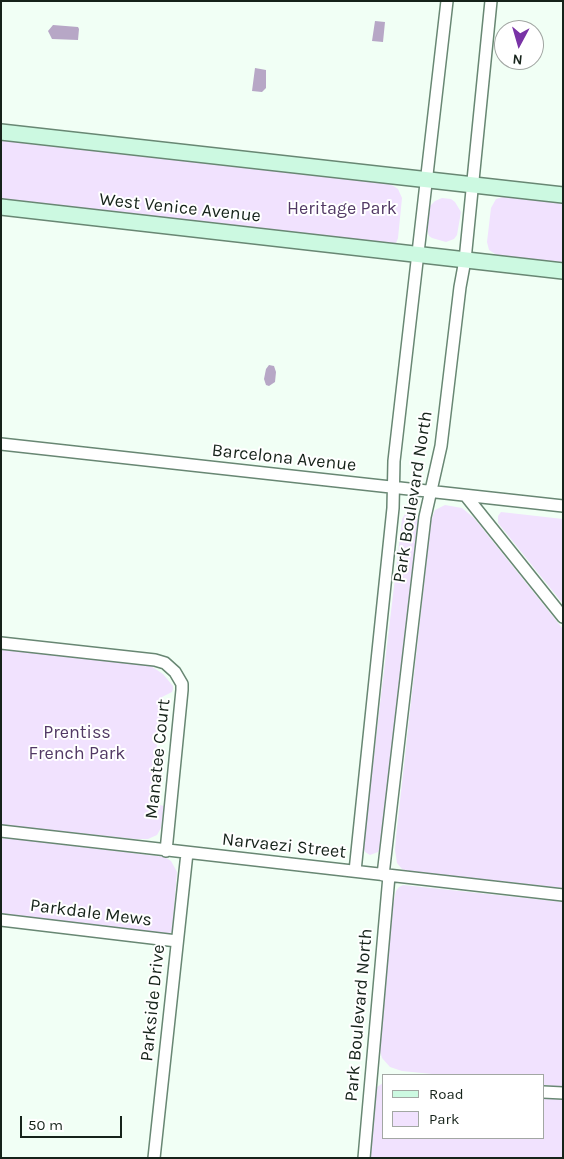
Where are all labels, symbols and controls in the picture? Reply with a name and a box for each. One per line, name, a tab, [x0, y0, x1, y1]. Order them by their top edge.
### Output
north arrow	[494, 20, 544, 70]
text: N	[512, 50, 523, 68]
street label: West Venice Avenue	[98, 189, 262, 227]
park label: Heritage Park	[287, 198, 397, 220]
street label: Park Boulevard North	[389, 410, 437, 584]
street label: Barcelona Avenue	[211, 440, 357, 476]
street label: Manatee Court	[141, 698, 175, 820]
park label: Prentiss French Park	[29, 722, 125, 764]
street label: Narvaezi Street	[221, 829, 347, 863]
street label: Parkdale Mews	[29, 895, 153, 931]
street label: Park Boulevard North	[341, 928, 377, 1102]
street label: Parkside Drive	[136, 943, 170, 1063]
legend	[382, 1074, 544, 1139]
text: Road	[429, 1085, 464, 1103]
scale bar	[22, 1106, 125, 1138]
text: Park	[429, 1110, 459, 1128]
text: 50 m	[28, 1116, 63, 1134]

